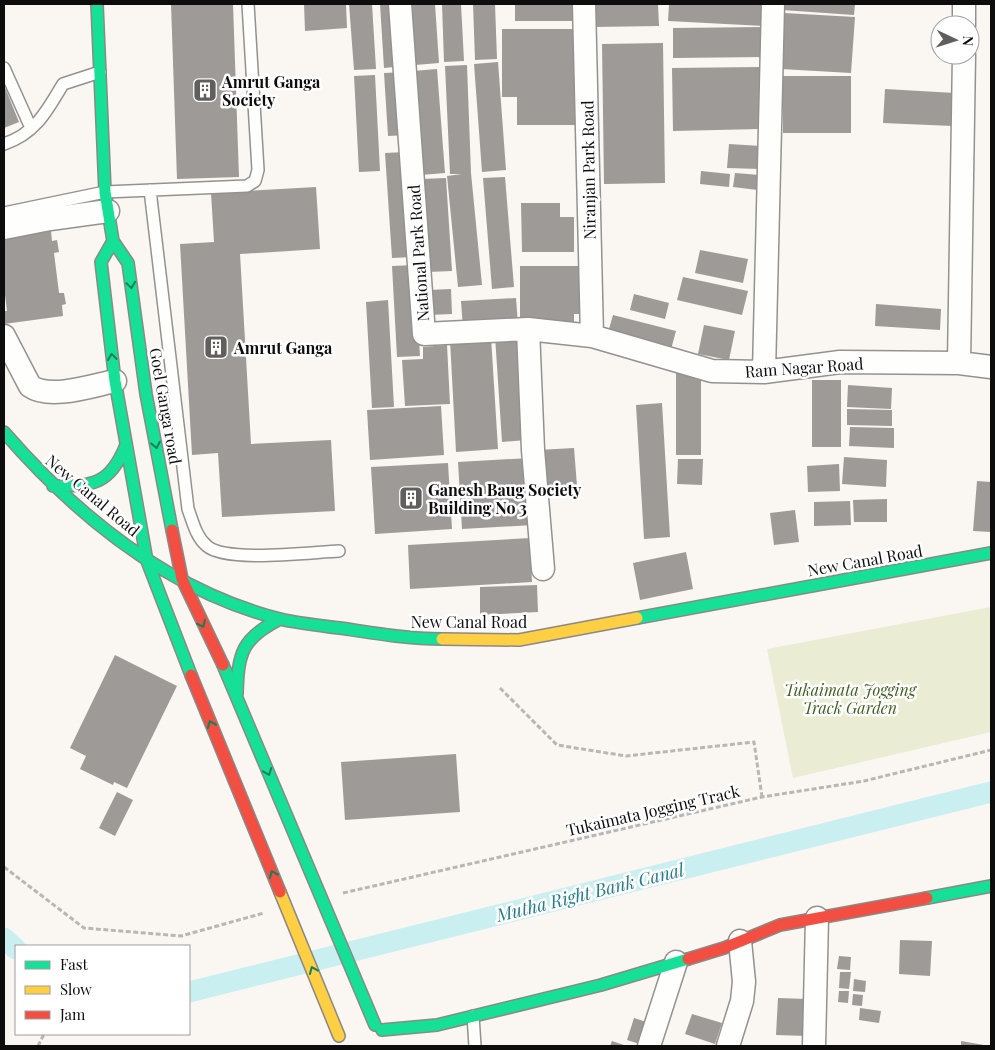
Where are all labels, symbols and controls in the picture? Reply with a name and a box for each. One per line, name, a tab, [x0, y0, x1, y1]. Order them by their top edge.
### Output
north arrow	[930, 15, 980, 65]
text: N	[959, 35, 978, 47]
place label: Amrut Ganga Society	[221, 71, 321, 110]
building icon: Amrut Ganga Society	[192, 77, 218, 103]
street label: Niranjan Park Road	[576, 100, 600, 240]
street label: National Park Road	[403, 184, 433, 322]
one-way arrow	[125, 281, 136, 289]
building icon: Amrut Ganga	[203, 334, 229, 360]
place label: Amrut Ganga	[233, 337, 333, 358]
street label: Goel Ganga road	[145, 346, 187, 466]
street label: Ram Nagar Road	[744, 352, 864, 382]
one-way arrow	[107, 353, 118, 361]
one-way arrow	[151, 441, 161, 450]
street label: New Canal Road	[42, 450, 144, 540]
place label: Ganesh Baug Society Building No 3	[428, 479, 582, 518]
building icon: Ganesh Baug Society Building No 3	[398, 485, 424, 511]
street label: New Canal Road	[806, 540, 924, 580]
street label: New Canal Road	[411, 611, 527, 632]
one-way arrow	[195, 619, 206, 628]
park label: Tukaimata Jogging Track Garden	[784, 679, 918, 718]
one-way arrow	[207, 720, 217, 729]
one-way arrow	[262, 767, 273, 776]
street label: Tukaimata Jogging Track	[564, 780, 742, 840]
water label: Mutha Right Bank Canal	[493, 857, 687, 927]
one-way arrow	[269, 871, 279, 879]
legend	[15, 945, 190, 1035]
text: Fast	[60, 954, 89, 974]
one-way arrow	[308, 966, 319, 975]
text: Slow	[60, 979, 92, 999]
text: Jam	[59, 1004, 86, 1024]

